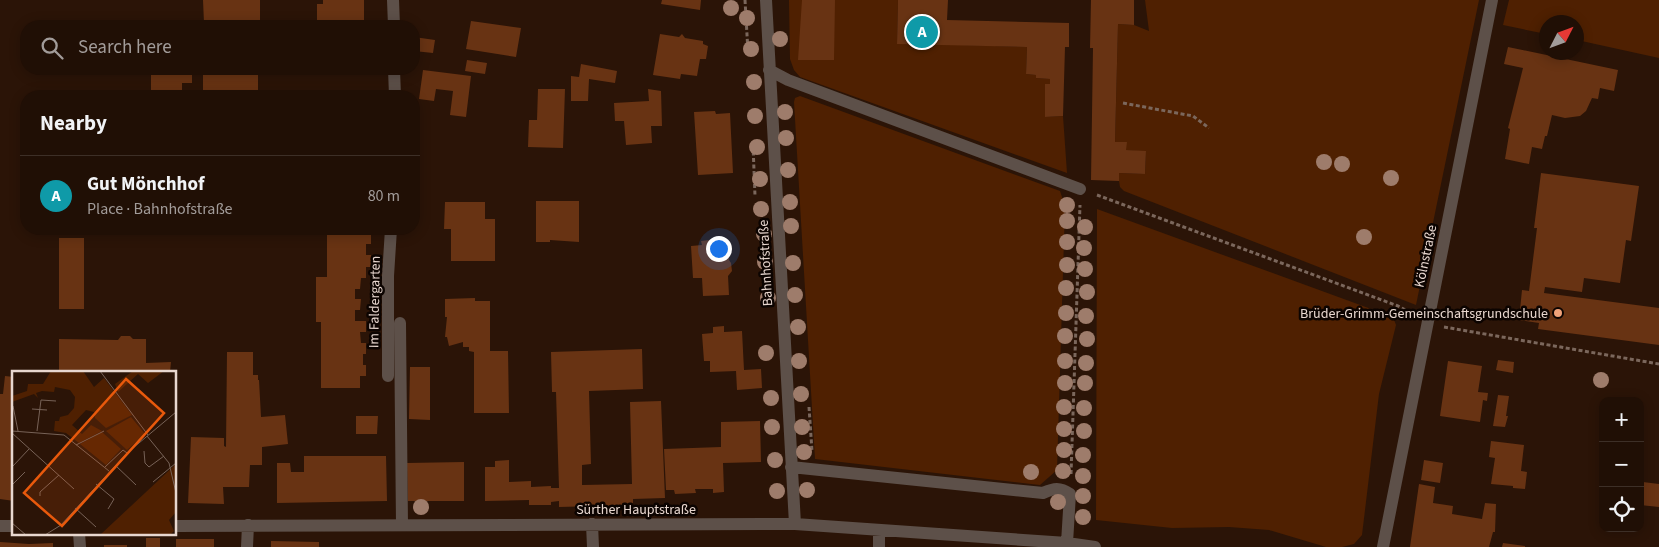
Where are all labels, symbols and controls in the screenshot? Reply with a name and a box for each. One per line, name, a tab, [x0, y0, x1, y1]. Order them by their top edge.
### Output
pin: A	[906, 13, 938, 51]
north arrow	[1539, 15, 1584, 60]
search box	[20, 20, 420, 75]
icon: search	[38, 34, 66, 62]
text: Search here	[78, 34, 172, 61]
text: Nearby	[40, 108, 107, 138]
text: Gut Mönchhof	[87, 171, 204, 198]
text: A	[51, 185, 61, 207]
text: 80 m	[368, 185, 400, 207]
text: Place · Bahnhofstraße	[87, 198, 233, 220]
street label: Bahnhofstraße	[754, 219, 778, 307]
street label: Kölnstraße	[1410, 223, 1442, 289]
your location	[706, 236, 732, 262]
street label: Im Faldergarten	[364, 256, 386, 348]
place label: Brüder-Grimm-Gemeinschaftsgrundschule	[1300, 304, 1548, 324]
marker: Brüder-Grimm-Gemeinschaftsgrundschule	[1552, 307, 1564, 319]
inset map	[12, 371, 176, 534]
map controls	[1599, 397, 1644, 532]
button: +	[1599, 397, 1644, 442]
button: −	[1599, 442, 1644, 487]
button: locate	[1599, 487, 1644, 532]
street label: Sürther Hauptstraße	[576, 500, 696, 520]

